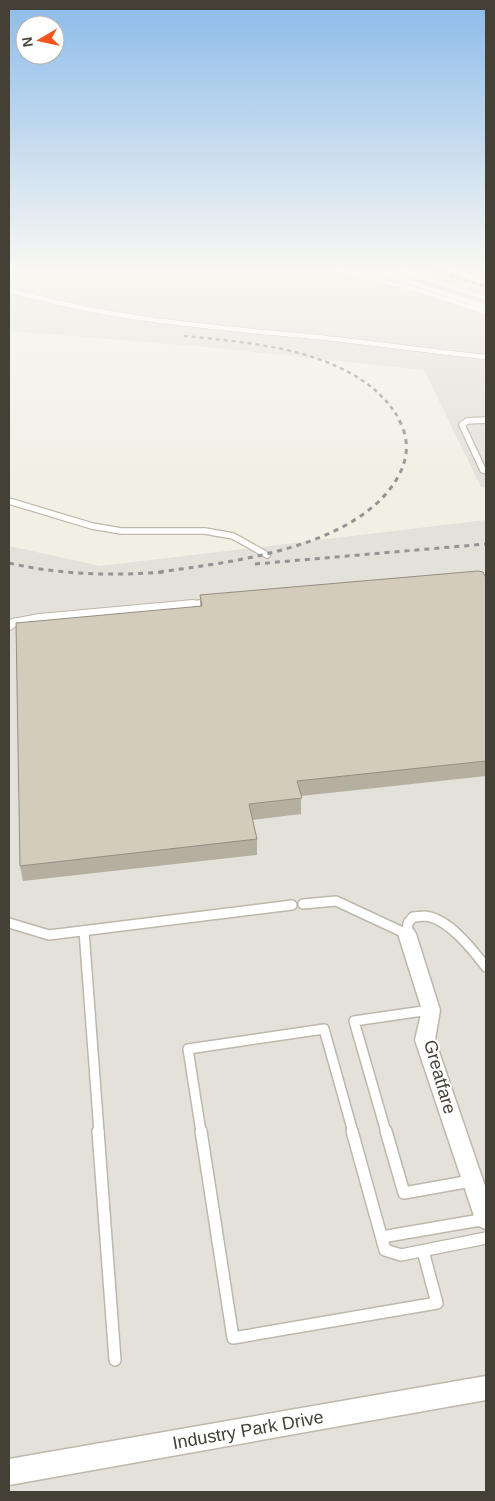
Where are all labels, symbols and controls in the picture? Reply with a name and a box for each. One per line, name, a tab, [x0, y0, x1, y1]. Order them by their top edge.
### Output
north arrow	[15, 15, 65, 65]
text: N	[18, 36, 36, 48]
street label: Greatfare	[420, 1038, 460, 1116]
street label: Industry Park Drive	[171, 1407, 325, 1453]

